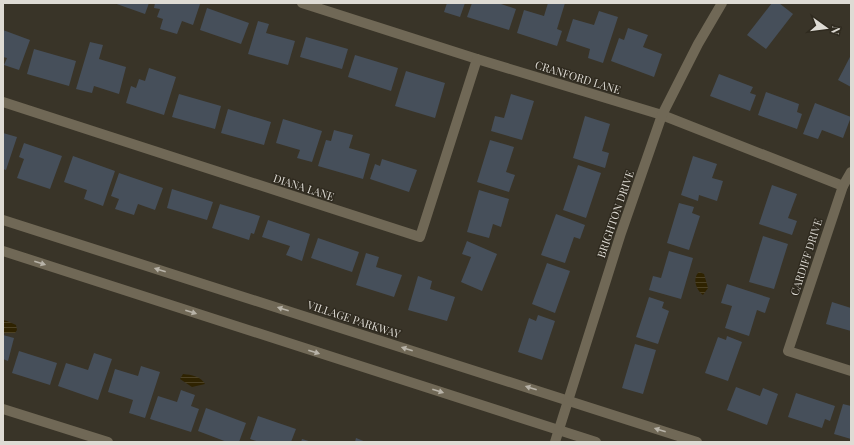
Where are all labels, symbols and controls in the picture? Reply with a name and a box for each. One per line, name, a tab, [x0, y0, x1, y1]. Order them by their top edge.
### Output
north arrow	[806, 8, 846, 48]
text: N	[828, 25, 844, 36]
street label: CRANFORD LANE	[533, 57, 623, 97]
street label: BRIGHTON DRIVE	[593, 168, 637, 260]
street label: DIANA LANE	[272, 170, 337, 204]
street label: CARDIFF DRIVE	[786, 216, 826, 298]
one-way arrow	[34, 261, 46, 267]
one-way arrow	[153, 267, 165, 273]
street label: VILLAGE PARKWAY	[305, 297, 403, 341]
one-way arrow	[277, 306, 289, 312]
one-way arrow	[185, 309, 197, 315]
one-way arrow	[401, 346, 413, 352]
one-way arrow	[309, 349, 321, 355]
one-way arrow	[525, 385, 537, 391]
one-way arrow	[432, 389, 444, 395]
one-way arrow	[653, 427, 665, 433]

